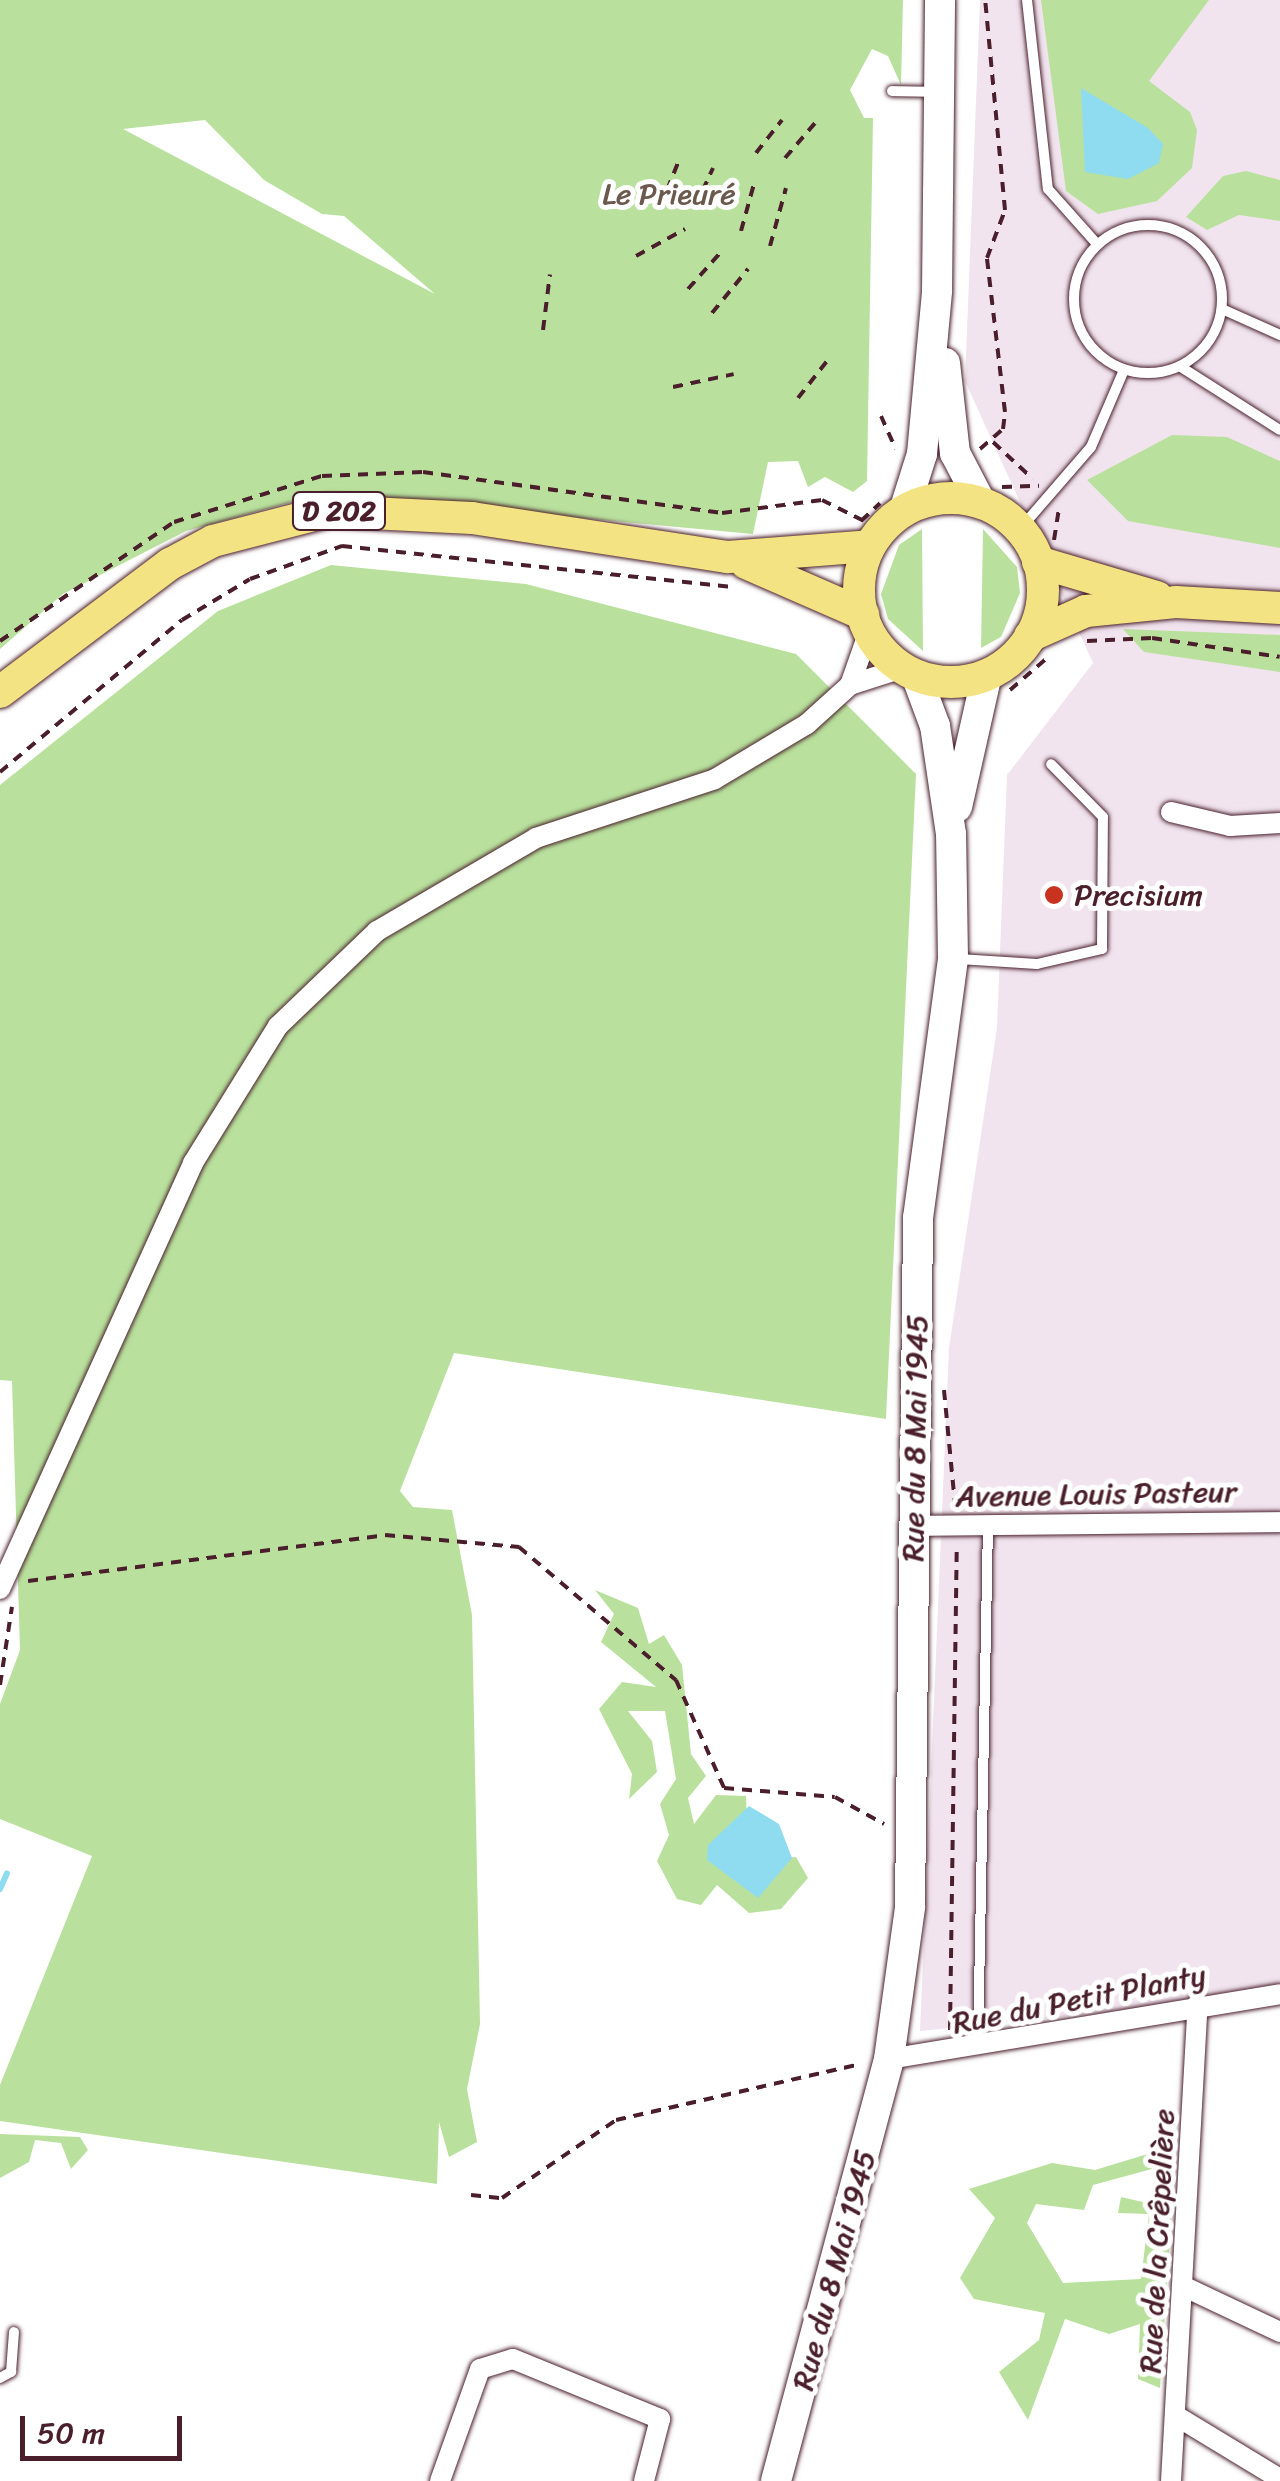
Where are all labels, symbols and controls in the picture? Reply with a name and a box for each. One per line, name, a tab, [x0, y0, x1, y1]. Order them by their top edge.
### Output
park label: Le Prieuré	[601, 176, 737, 212]
road number: D 202	[292, 488, 386, 534]
place label: Precisium	[1074, 877, 1203, 913]
marker: Precisium	[1043, 884, 1065, 906]
street label: Rue du 8 Mai 1945	[895, 1314, 935, 1562]
street label: Avenue Louis Pasteur	[954, 1474, 1238, 1514]
street label: Rue du Petit Planty	[949, 1957, 1209, 2041]
street label: Rue de la Crêpelière	[1132, 2108, 1182, 2374]
street label: Rue du 8 Mai 1945	[785, 2146, 883, 2394]
scale bar	[25, 2396, 188, 2458]
text: 50 m	[37, 2406, 105, 2460]

